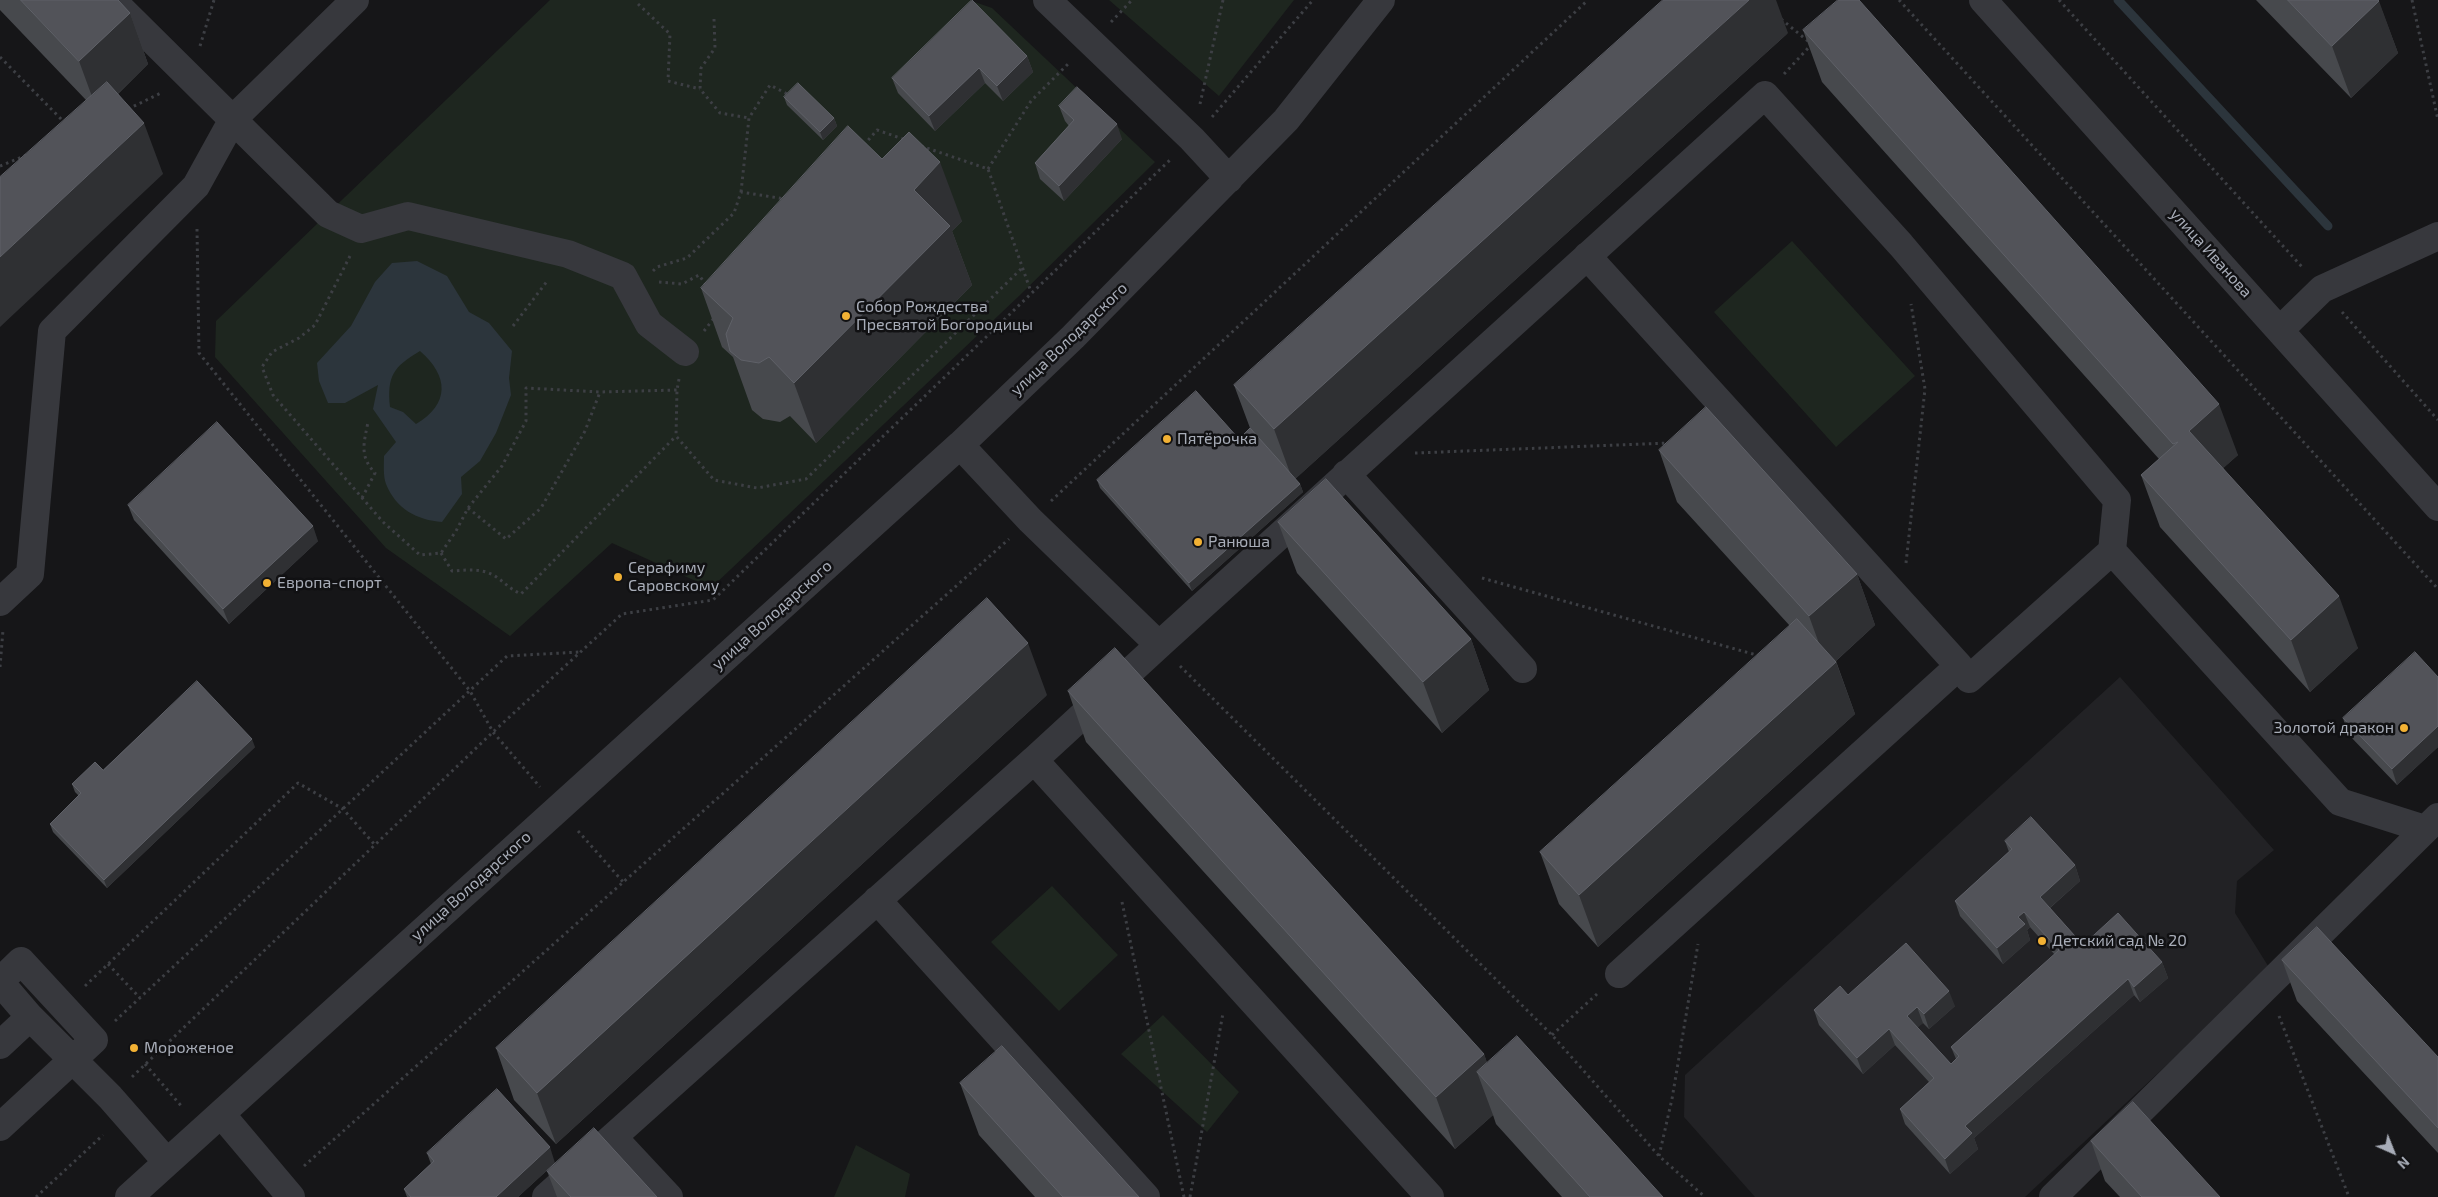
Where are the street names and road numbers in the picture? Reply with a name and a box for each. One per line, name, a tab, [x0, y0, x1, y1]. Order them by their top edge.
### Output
street label: улица Иванова	[2166, 205, 2256, 301]
street label: улица Володарского	[1007, 278, 1131, 400]
street label: улица Володарского	[708, 556, 836, 674]
street label: улица Володарского	[407, 827, 535, 945]

